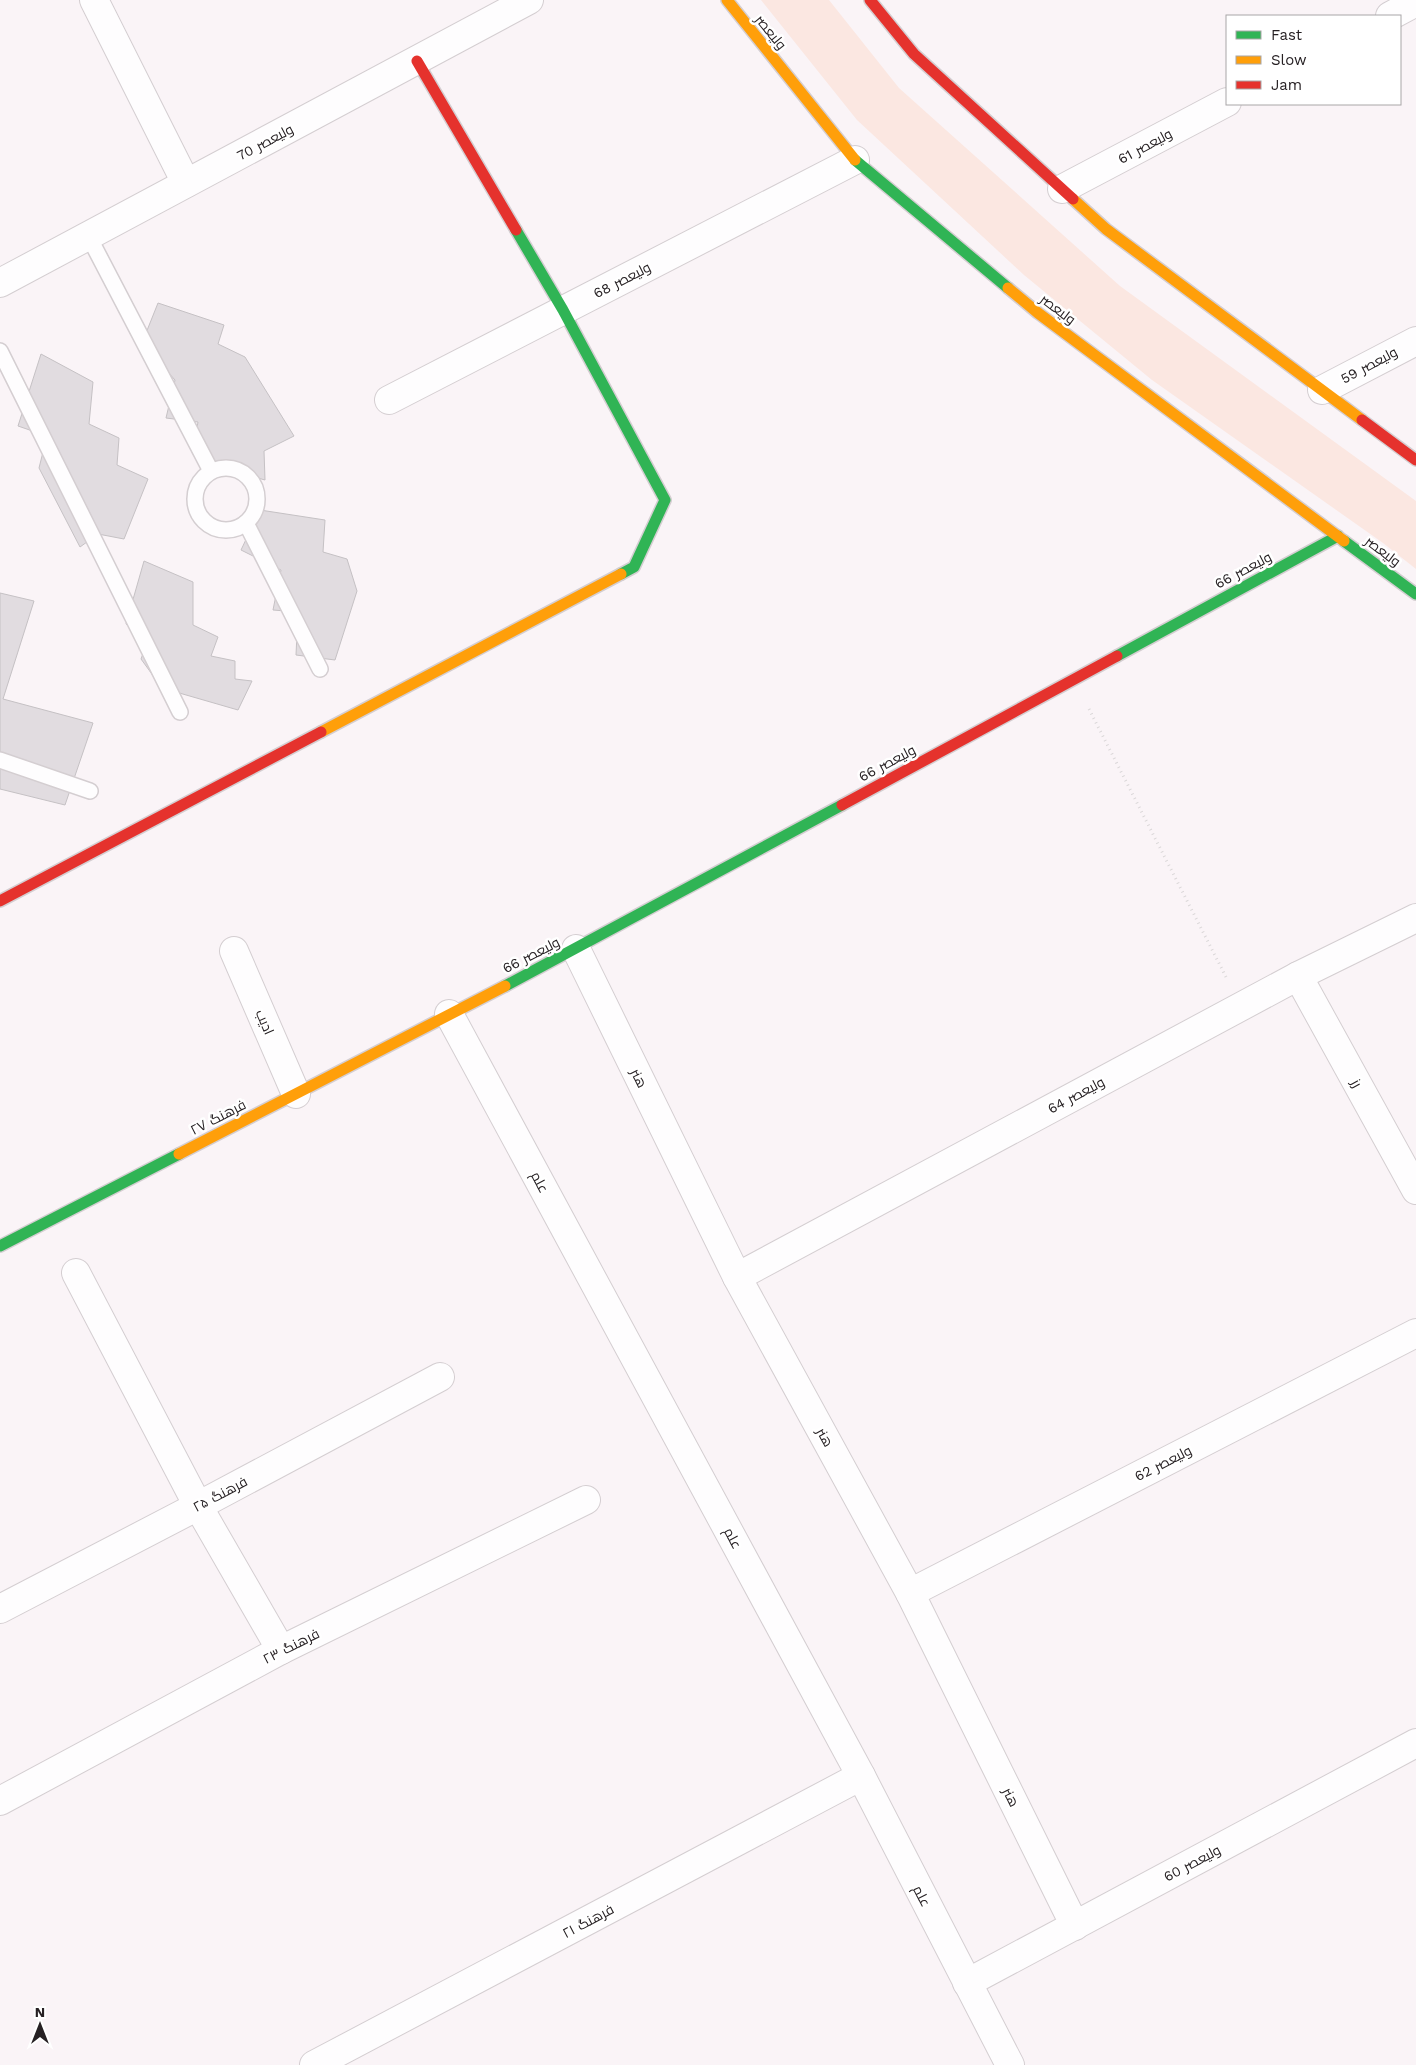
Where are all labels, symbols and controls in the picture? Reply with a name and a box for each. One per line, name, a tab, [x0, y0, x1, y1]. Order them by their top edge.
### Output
street label: ولیعصر	[752, 11, 790, 53]
legend	[1226, 15, 1401, 105]
text: Fast	[1271, 26, 1303, 44]
text: Slow	[1271, 51, 1307, 69]
text: Jam	[1271, 76, 1302, 94]
street label: ولیعصر 70	[234, 121, 296, 163]
street label: ولیعصر 61	[1115, 125, 1175, 167]
street label: ولیعصر 68	[591, 259, 653, 301]
street label: ولیعصر	[1036, 290, 1079, 327]
street label: ولیعصر 59	[1338, 343, 1400, 387]
street label: ولیعصر	[1361, 532, 1404, 569]
street label: ولیعصر 66	[1212, 548, 1274, 592]
street label: ولیعصر 66	[856, 741, 918, 785]
street label: ولیعصر 66	[500, 934, 562, 976]
street label: ادیب	[252, 1007, 278, 1037]
street label: هنر	[627, 1065, 650, 1090]
street label: ولیعصر 64	[1045, 1073, 1107, 1117]
street label: رز	[1348, 1075, 1366, 1090]
street label: فرهنگ ۲۷	[188, 1096, 248, 1138]
street label: علم	[526, 1169, 552, 1196]
street label: هنر	[813, 1424, 837, 1449]
street label: ولیعصر 62	[1132, 1442, 1194, 1484]
street label: فرهنگ ۲۵	[190, 1473, 250, 1515]
street label: علم	[719, 1525, 745, 1552]
street label: فرهنگ ۲۳	[260, 1625, 322, 1667]
street label: هنر	[999, 1784, 1022, 1809]
street label: ولیعصر 60	[1161, 1841, 1223, 1885]
street label: علم	[908, 1883, 934, 1910]
street label: فرهنگ ۲۱	[560, 1901, 616, 1941]
north arrow	[15, 2000, 65, 2050]
text: N	[35, 2004, 45, 2020]

